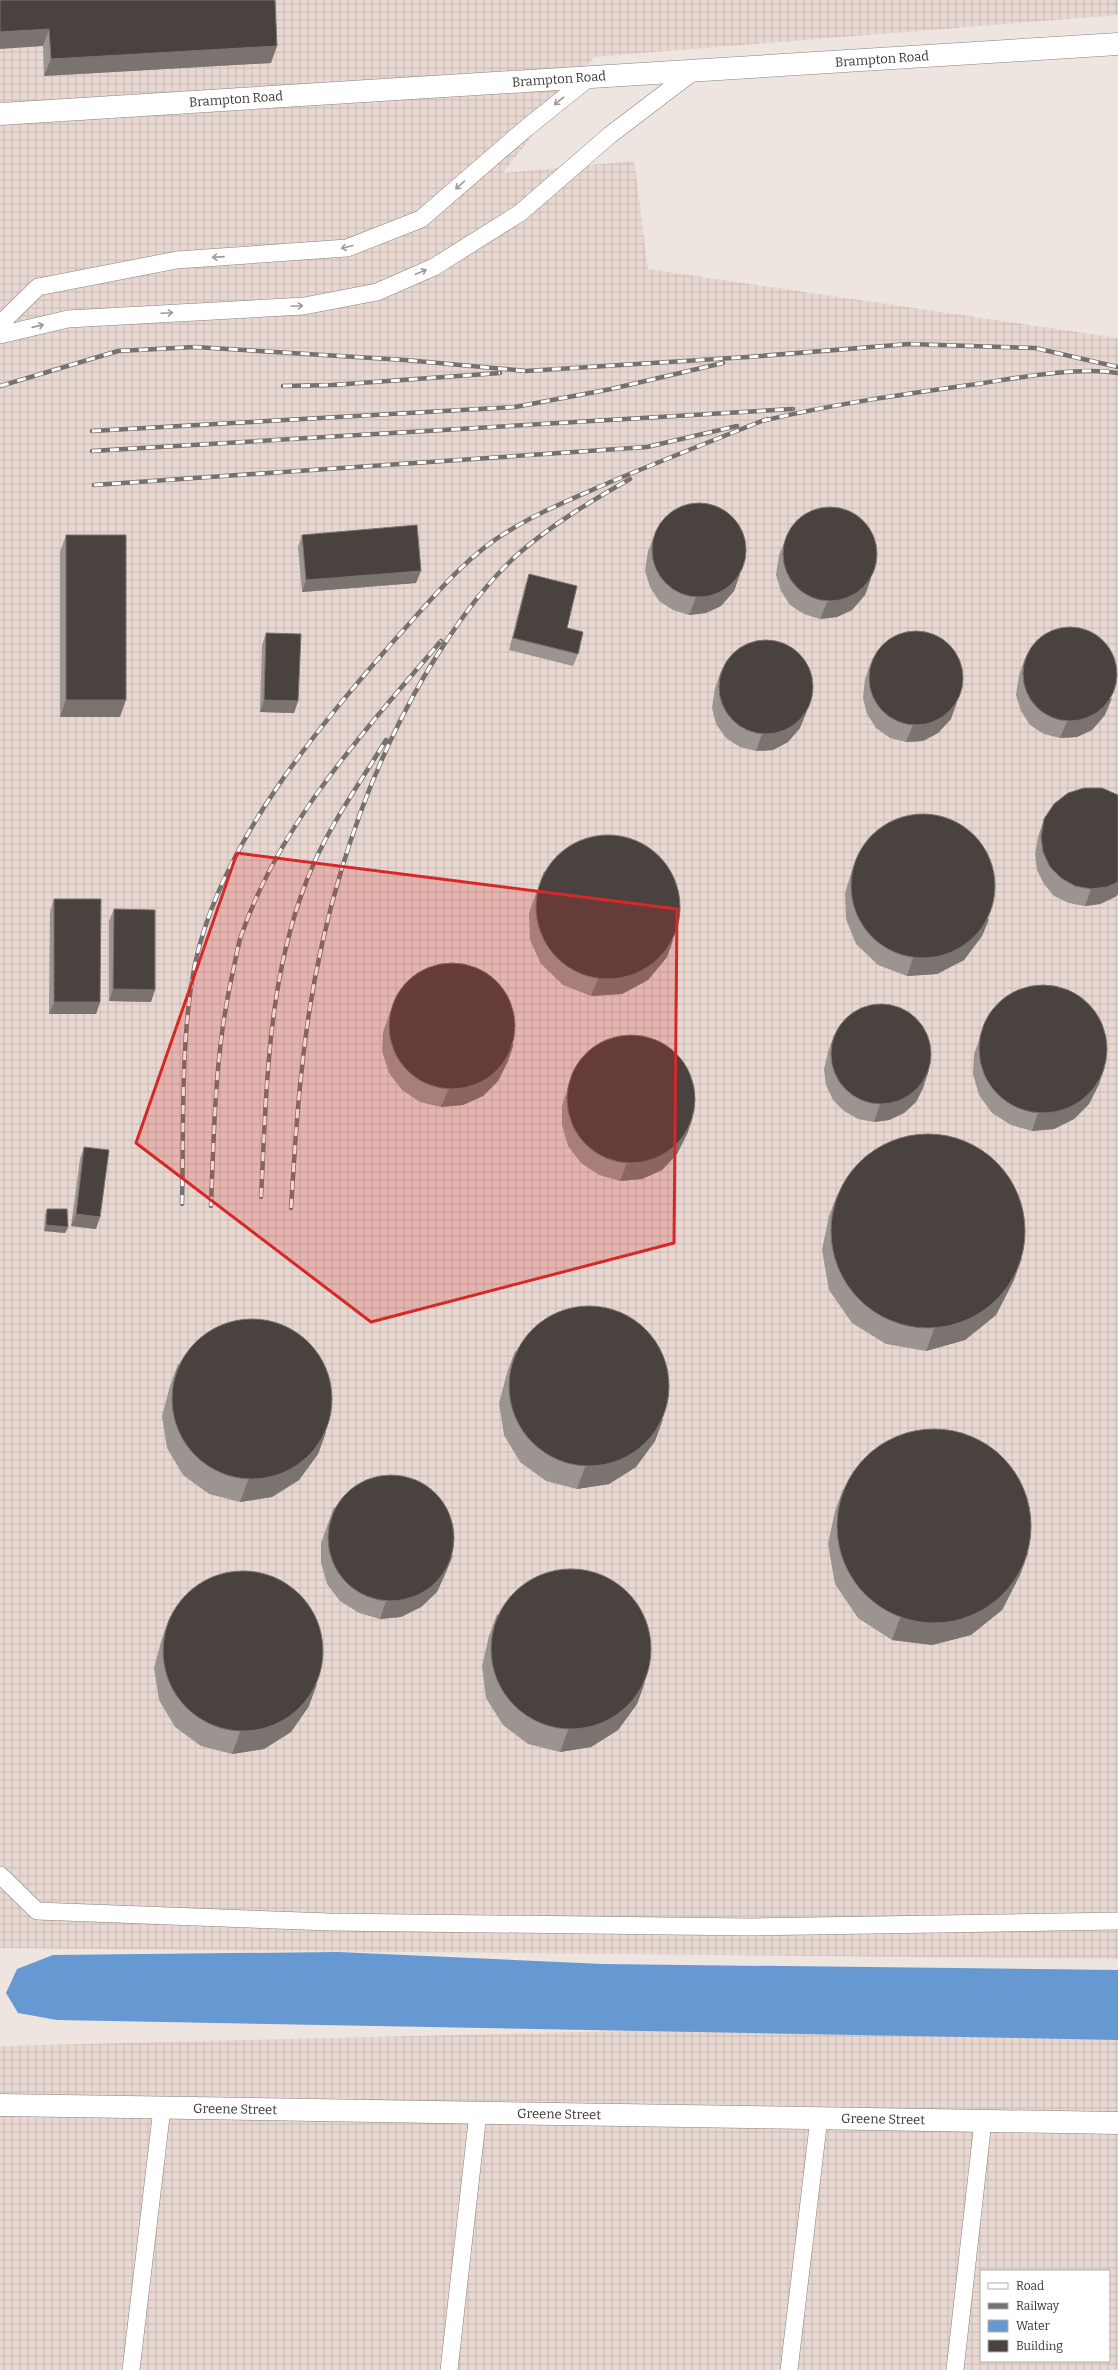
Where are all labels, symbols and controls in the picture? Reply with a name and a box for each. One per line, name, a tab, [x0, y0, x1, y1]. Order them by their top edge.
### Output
street label: Brampton Road	[835, 48, 930, 70]
street label: Brampton Road	[512, 68, 607, 90]
street label: Brampton Road	[189, 88, 284, 110]
one-way arrow	[554, 97, 565, 106]
one-way arrow	[455, 180, 465, 189]
one-way arrow	[341, 243, 354, 251]
one-way arrow	[212, 254, 225, 261]
one-way arrow	[415, 268, 427, 275]
one-way arrow	[290, 302, 303, 310]
one-way arrow	[160, 309, 173, 316]
one-way arrow	[31, 322, 44, 329]
street label: Greene Street	[193, 2101, 277, 2117]
street label: Greene Street	[517, 2106, 601, 2122]
street label: Greene Street	[841, 2111, 925, 2127]
legend	[980, 2270, 1110, 2362]
text: Road	[1016, 2279, 1044, 2293]
text: Railway	[1016, 2299, 1060, 2313]
text: Water	[1016, 2319, 1051, 2333]
text: Building	[1016, 2339, 1063, 2353]

